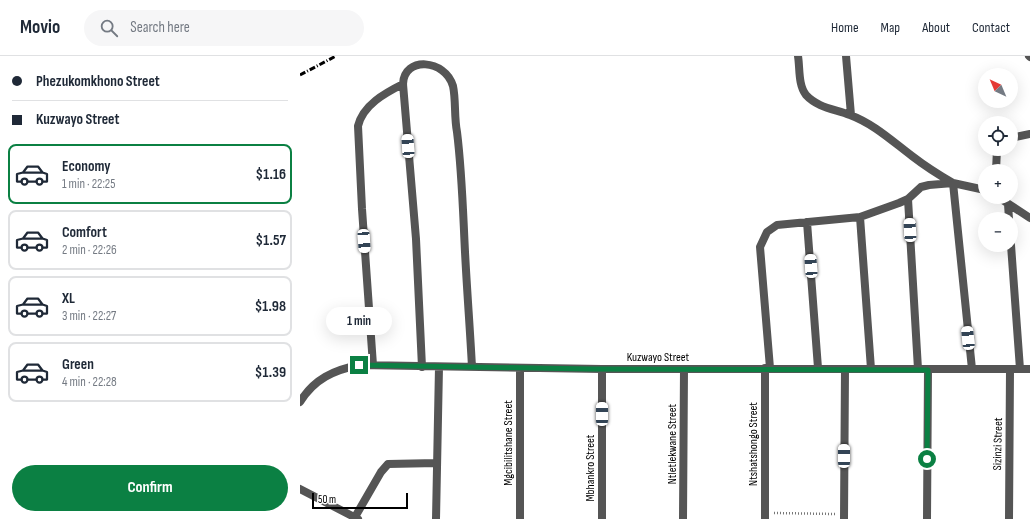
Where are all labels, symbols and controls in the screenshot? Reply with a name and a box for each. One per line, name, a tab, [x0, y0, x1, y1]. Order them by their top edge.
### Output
search box	[84, 10, 364, 46]
text: Movio	[20, 16, 60, 39]
icon: search	[98, 17, 120, 39]
text: Search here	[130, 18, 190, 37]
text: Home	[831, 19, 859, 36]
text: Map	[881, 19, 900, 36]
text: About	[922, 19, 950, 36]
text: Contact	[972, 19, 1010, 36]
north arrow	[978, 68, 1018, 108]
map controls	[978, 68, 1018, 252]
text: Phezukomkhono Street	[36, 72, 160, 91]
text: Kuzwayo Street	[36, 110, 119, 129]
button: locate	[978, 116, 1018, 156]
car	[401, 134, 415, 158]
icon: car	[14, 156, 50, 192]
text: Economy	[62, 157, 111, 176]
button: +	[978, 164, 1018, 204]
text: $1.16	[256, 165, 286, 184]
text: 1 min · 22:25	[62, 176, 115, 192]
button: −	[978, 212, 1018, 252]
car	[903, 218, 917, 242]
icon: car	[14, 222, 50, 258]
text: Comfort	[62, 223, 107, 242]
car	[357, 229, 371, 253]
text: $1.57	[256, 231, 286, 250]
text: 2 min · 22:26	[62, 242, 117, 258]
car	[804, 254, 818, 278]
icon: car	[14, 288, 50, 324]
text: XL	[62, 289, 75, 308]
text: $1.98	[255, 297, 286, 316]
callout: 1 min	[326, 307, 392, 335]
text: 3 min · 22:27	[62, 308, 116, 324]
text: 1 min	[347, 313, 371, 329]
car	[961, 325, 975, 351]
street label: Kuzwayo Street	[627, 350, 690, 365]
icon: car	[14, 354, 50, 390]
text: Green	[62, 355, 94, 374]
route end	[350, 356, 368, 374]
text: $1.39	[255, 363, 286, 382]
text: 4 min · 22:28	[62, 374, 117, 390]
street label: Mgcibilitshane Street	[501, 400, 516, 486]
car	[596, 402, 608, 426]
street label: Ntshatshongo Street	[746, 402, 761, 486]
street label: Ntletlekwane Street	[665, 403, 680, 484]
street label: Sizinzi Street	[990, 417, 1006, 471]
street label: Mbhankro Street	[583, 434, 598, 502]
car	[838, 444, 850, 468]
route start	[918, 450, 936, 468]
button: Confirm	[12, 465, 288, 511]
scale bar	[312, 491, 408, 510]
text: 50 m	[318, 493, 336, 506]

